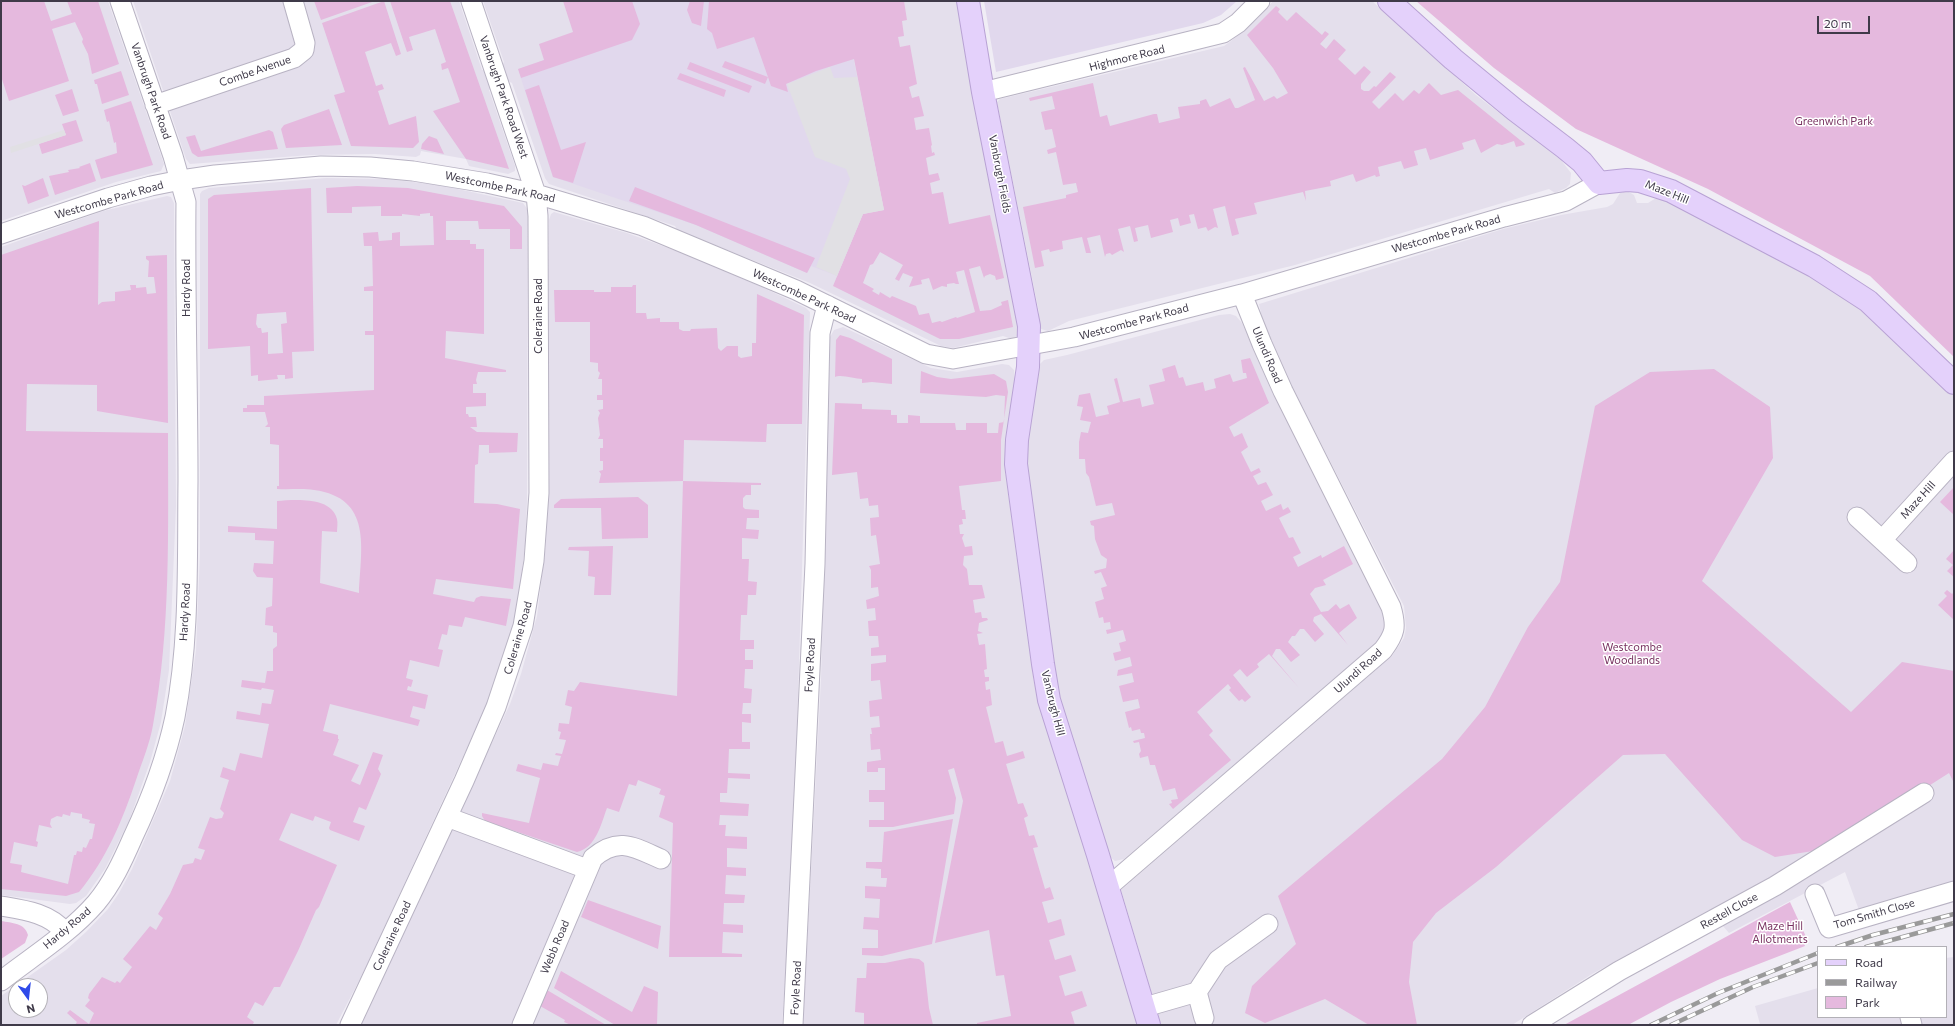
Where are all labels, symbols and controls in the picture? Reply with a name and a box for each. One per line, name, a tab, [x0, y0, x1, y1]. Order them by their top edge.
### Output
scale bar	[1819, 8, 1872, 34]
text: 20 m	[1824, 16, 1851, 30]
street label: Vanbrugh Park Road West	[477, 34, 531, 160]
street label: Vanbrugh Park Road	[128, 41, 174, 141]
street label: Highmore Road	[1088, 42, 1166, 74]
street label: Combe Avenue	[217, 53, 293, 89]
park label: Greenwich Park	[1795, 114, 1873, 128]
street label: Vanbrugh Fields	[986, 134, 1014, 214]
street label: Westcombe Park Road	[444, 169, 556, 205]
street label: Maze Hill	[1643, 177, 1691, 207]
street label: Westcombe Park Road	[53, 178, 165, 222]
street label: Westcombe Park Road	[1390, 212, 1502, 256]
street label: Hardy Road	[179, 259, 193, 317]
street label: Westcombe Park Road	[750, 266, 858, 326]
street label: Coleraine Road	[531, 278, 545, 354]
street label: Westcombe Park Road	[1078, 301, 1190, 343]
street label: Ulundi Road	[1249, 325, 1285, 385]
street label: Maze Hill	[1898, 478, 1938, 522]
street label: Hardy Road	[177, 583, 193, 641]
street label: Coleraine Road	[501, 600, 535, 676]
street label: Foyle Road	[802, 637, 818, 693]
park label: Westcombe Woodlands	[1602, 640, 1662, 666]
street label: Ulundi Road	[1331, 646, 1385, 696]
street label: Vanbrugh Hill	[1038, 669, 1068, 737]
street label: Restell Close	[1698, 890, 1760, 932]
street label: Tom Smith Close	[1832, 896, 1916, 932]
street label: Coleraine Road	[370, 899, 414, 973]
street label: Hardy Road	[41, 904, 93, 952]
street label: Webb Road	[538, 918, 572, 976]
park label: Maze Hill Allotments	[1752, 919, 1808, 945]
legend	[1817, 946, 1947, 1018]
text: Road	[1855, 955, 1883, 969]
street label: Foyle Road	[788, 960, 804, 1016]
text: Railway	[1855, 975, 1897, 989]
north arrow	[8, 978, 48, 1018]
text: Park	[1855, 995, 1880, 1009]
text: N	[25, 1002, 37, 1016]

